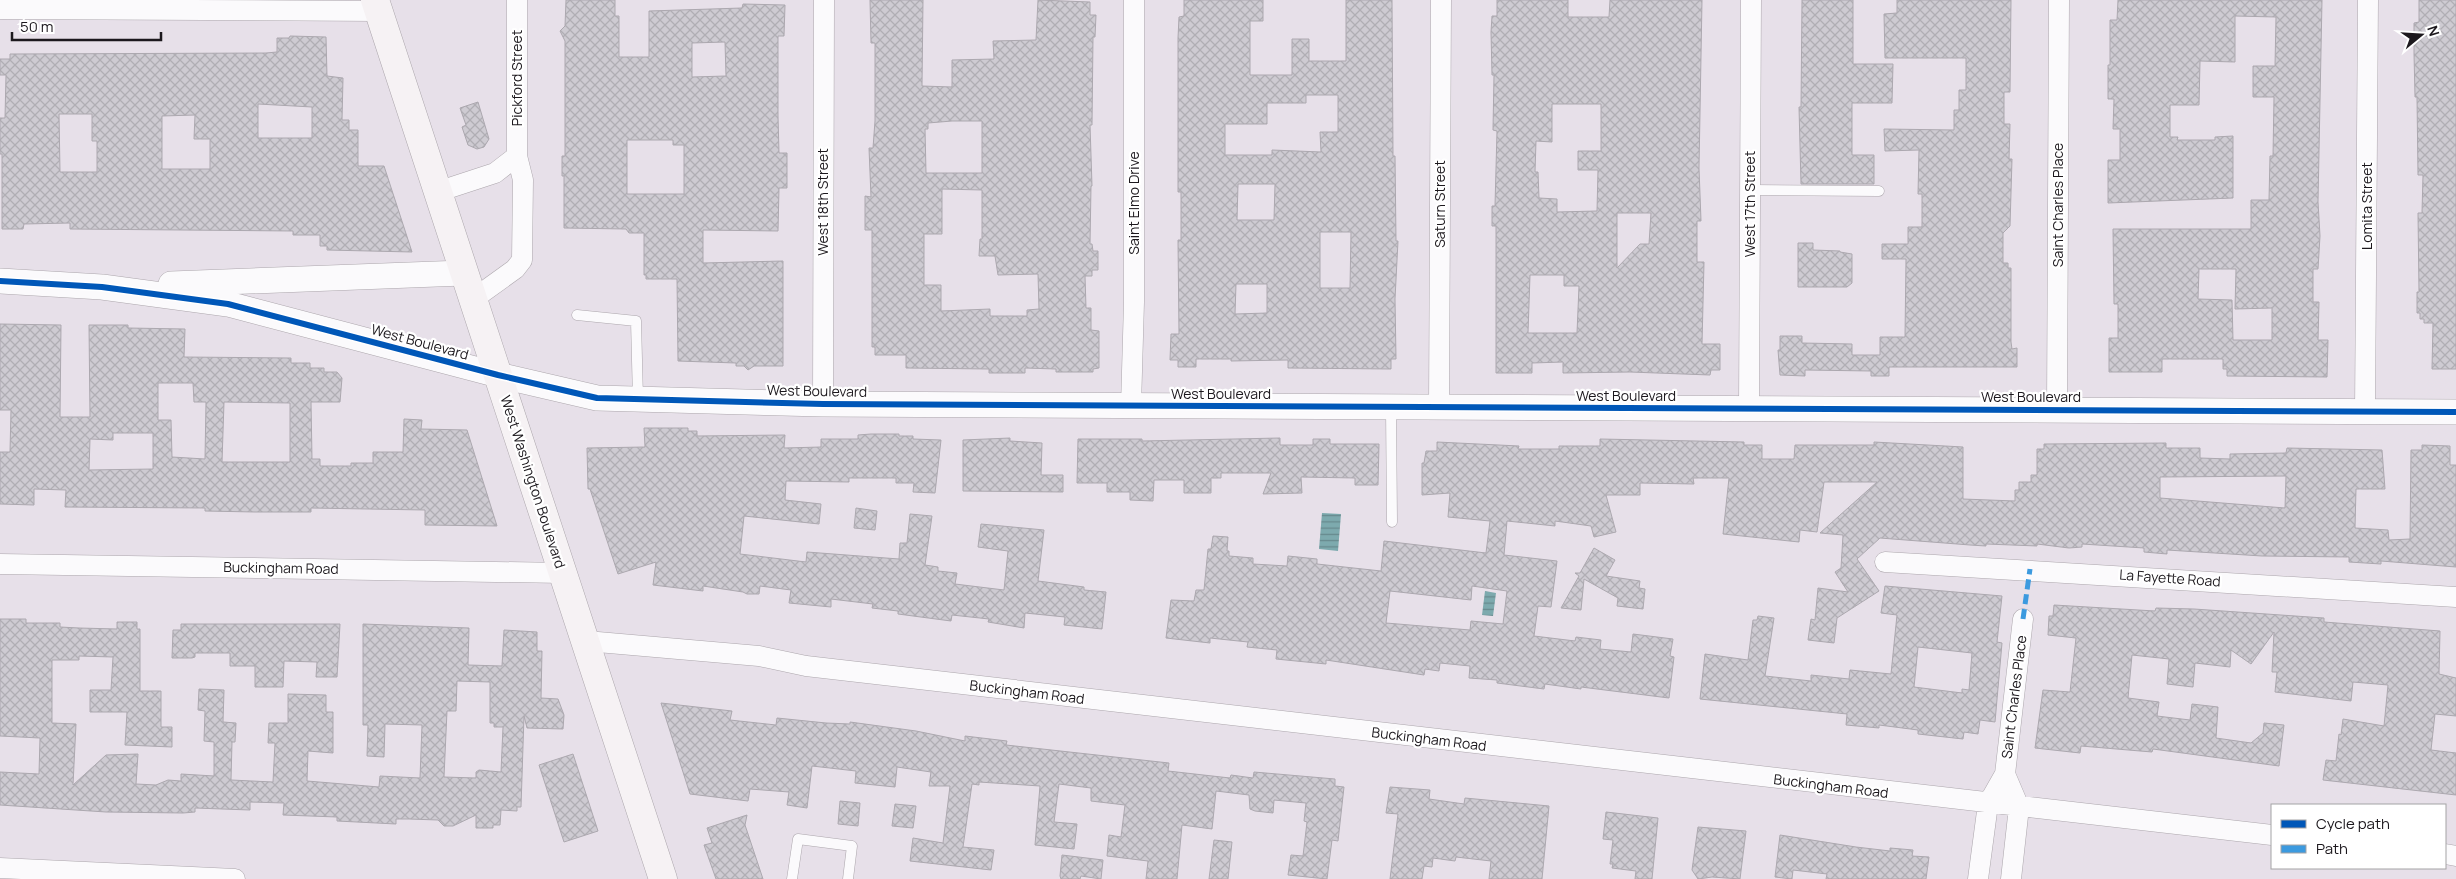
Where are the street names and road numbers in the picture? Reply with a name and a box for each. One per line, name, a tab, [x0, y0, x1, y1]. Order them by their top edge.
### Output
street label: Pickford Street	[507, 29, 526, 126]
street label: Saint Charles Place	[2048, 143, 2067, 267]
street label: West 18th Street	[813, 148, 832, 256]
street label: West 17th Street	[1740, 150, 1759, 257]
street label: Saint Elmo Drive	[1124, 151, 1143, 255]
street label: Saturn Street	[1430, 160, 1449, 248]
street label: Lomita Street	[2357, 162, 2376, 250]
street label: West Boulevard	[369, 319, 471, 364]
street label: West Boulevard	[767, 380, 867, 401]
street label: West Boulevard	[1171, 384, 1271, 403]
street label: West Boulevard	[1576, 386, 1676, 405]
street label: West Boulevard	[1981, 387, 2081, 406]
street label: West Washington Boulevard	[497, 393, 570, 571]
street label: Buckingham Road	[223, 557, 339, 578]
street label: La Fayette Road	[2119, 564, 2221, 591]
street label: Saint Charles Place	[1996, 634, 2031, 760]
street label: Buckingham Road	[969, 675, 1085, 708]
street label: Buckingham Road	[1371, 722, 1487, 755]
street label: Buckingham Road	[1773, 769, 1889, 802]

